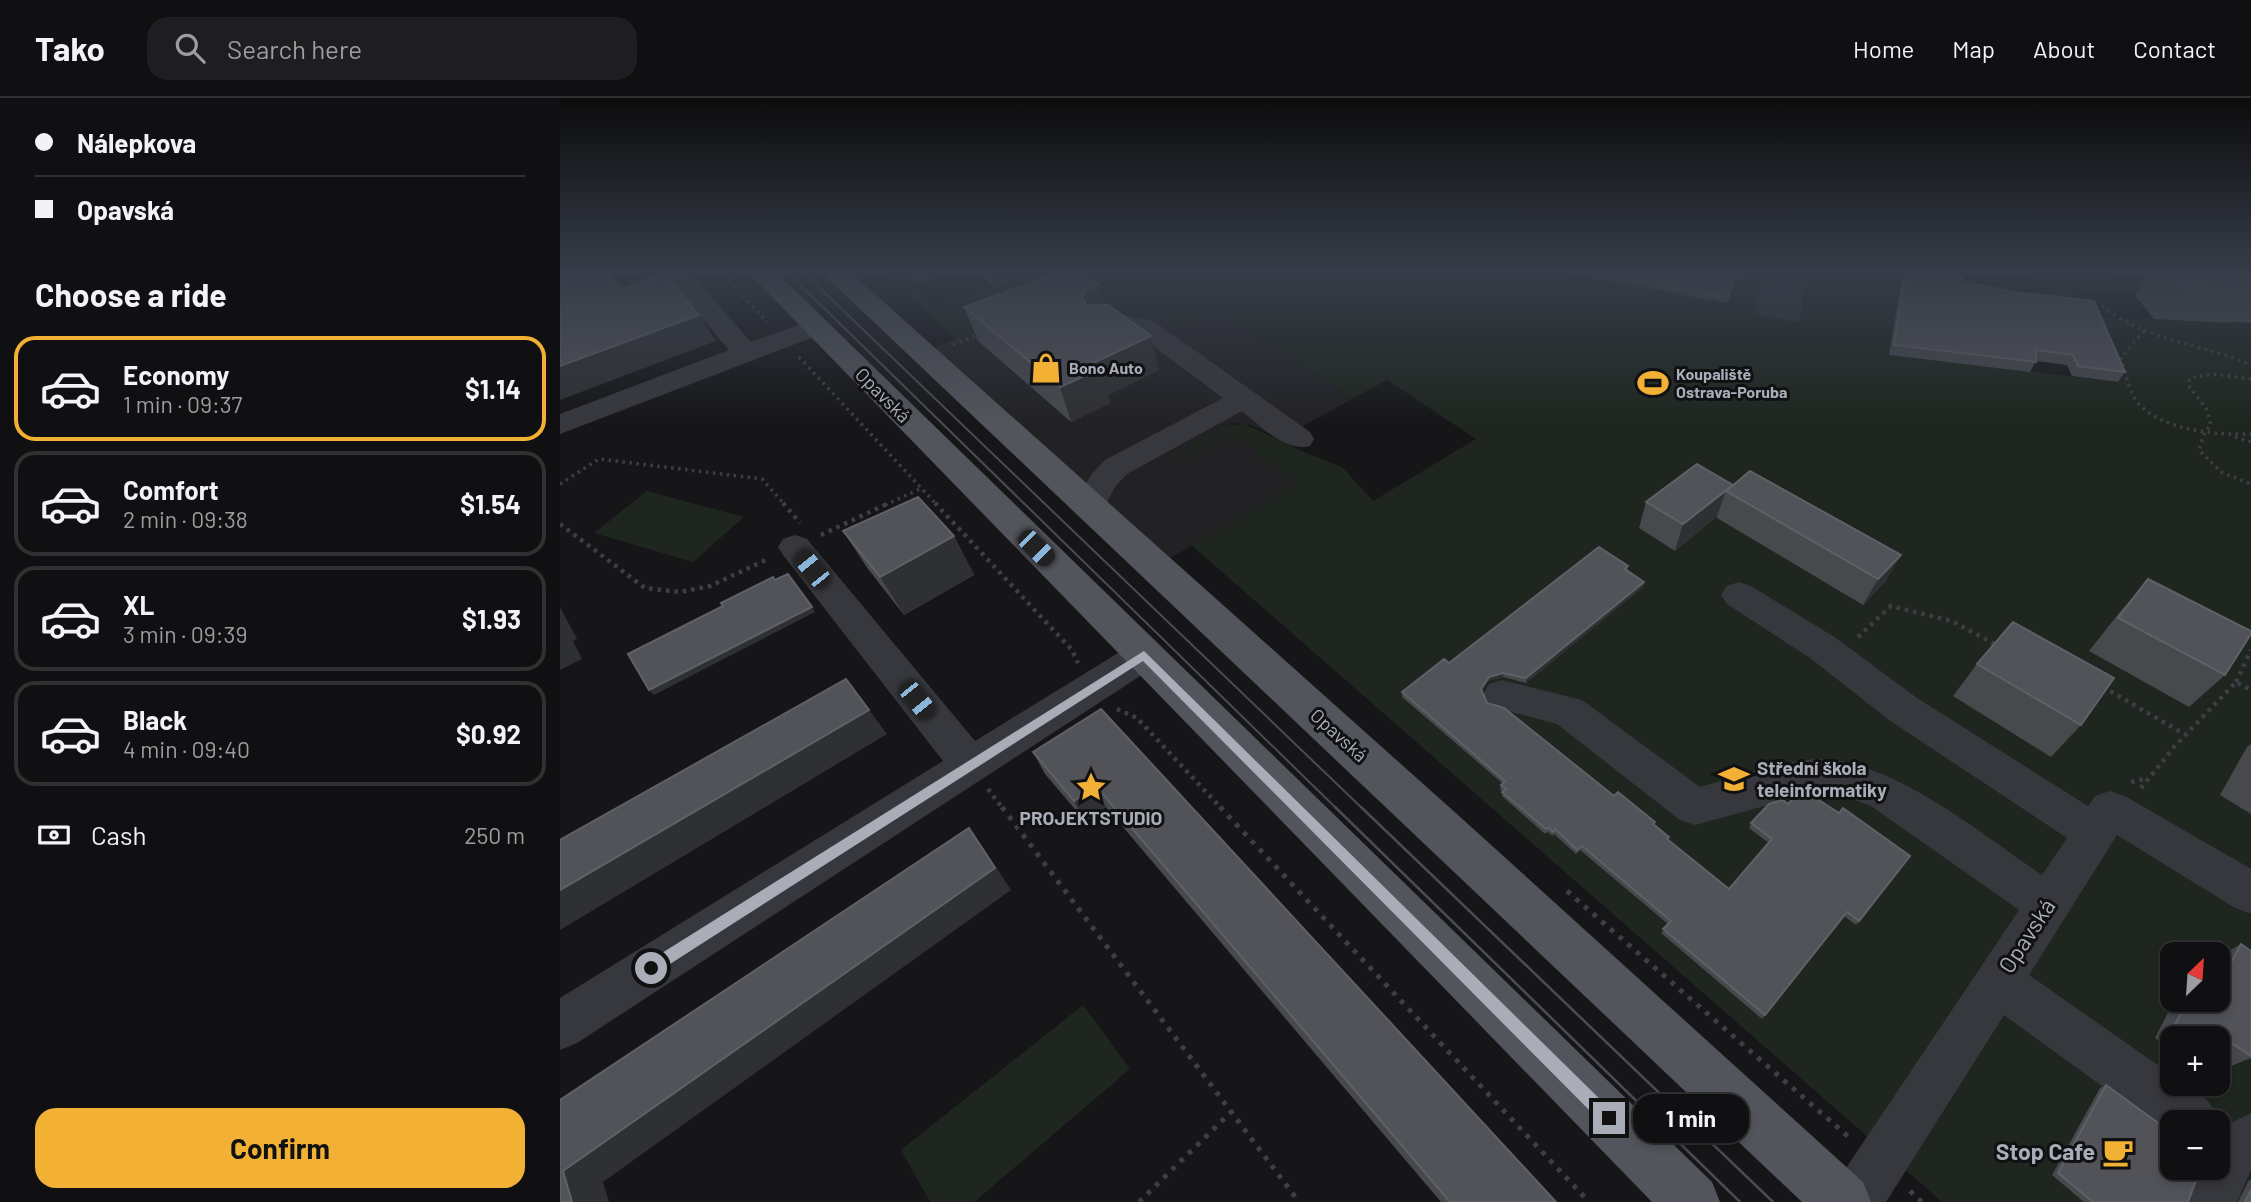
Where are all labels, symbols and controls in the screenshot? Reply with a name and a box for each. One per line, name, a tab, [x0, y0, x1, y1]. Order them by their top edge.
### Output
search box	[147, 17, 637, 80]
text: Tako	[35, 28, 105, 68]
icon: search	[171, 29, 209, 67]
text: Search here	[227, 33, 362, 64]
text: Home	[1853, 34, 1914, 63]
text: Map	[1952, 34, 1995, 63]
text: About	[2033, 34, 2095, 63]
text: Contact	[2133, 34, 2216, 63]
text: Nálepkova	[77, 127, 196, 158]
text: Opavská	[77, 194, 174, 225]
text: Choose a ride	[35, 275, 227, 313]
shop icon: Bono Auto	[1029, 351, 1063, 385]
icon: car	[39, 357, 102, 420]
place label: Bono Auto	[1069, 358, 1143, 377]
text: Economy	[123, 359, 229, 390]
street label: Opavská	[851, 362, 916, 427]
place label: Koupaliště Ostrava-Poruba	[1676, 364, 1788, 401]
sports icon: Koupaliště Ostrava-Poruba	[1636, 366, 1670, 400]
text: $1.14	[465, 373, 521, 404]
text: 1 min · 09:37	[123, 390, 242, 418]
icon: car	[39, 472, 102, 535]
text: Comfort	[123, 474, 219, 505]
text: $1.54	[460, 488, 521, 519]
text: 2 min · 09:38	[123, 505, 248, 533]
car	[1014, 526, 1059, 570]
car	[791, 546, 834, 592]
icon: car	[39, 587, 102, 650]
text: XL	[123, 589, 154, 620]
text: $1.93	[462, 603, 521, 634]
text: 3 min · 09:39	[123, 620, 247, 648]
car	[896, 677, 939, 723]
icon: car	[39, 702, 102, 765]
street label: Opavská	[1306, 703, 1372, 766]
text: Black	[123, 704, 187, 735]
text: $0.92	[456, 718, 521, 749]
text: 4 min · 09:40	[123, 735, 250, 763]
place label: Střední škola teleinformatiky	[1757, 756, 1887, 801]
school or university icon: Střední škola teleinformatiky	[1717, 762, 1751, 796]
place icon: PROJEKTSTUDIO	[1074, 770, 1108, 804]
place label: PROJEKTSTUDIO	[1020, 806, 1162, 829]
icon: cash	[35, 816, 73, 854]
text: Cash	[91, 819, 146, 850]
text: 250 m	[464, 821, 525, 849]
street label: Opavská	[1992, 893, 2060, 978]
north arrow	[2160, 942, 2230, 1012]
map controls	[2160, 942, 2230, 1180]
route start	[635, 952, 667, 984]
button: +	[2160, 1026, 2230, 1096]
callout: 1 min	[1634, 1094, 1749, 1142]
route end	[1593, 1102, 1625, 1134]
text: 1 min	[1666, 1104, 1716, 1132]
button: Confirm	[35, 1108, 525, 1188]
button: −	[2160, 1110, 2230, 1180]
cafe icon: Stop Cafe	[2101, 1135, 2135, 1169]
place label: Stop Cafe	[1996, 1137, 2095, 1165]

